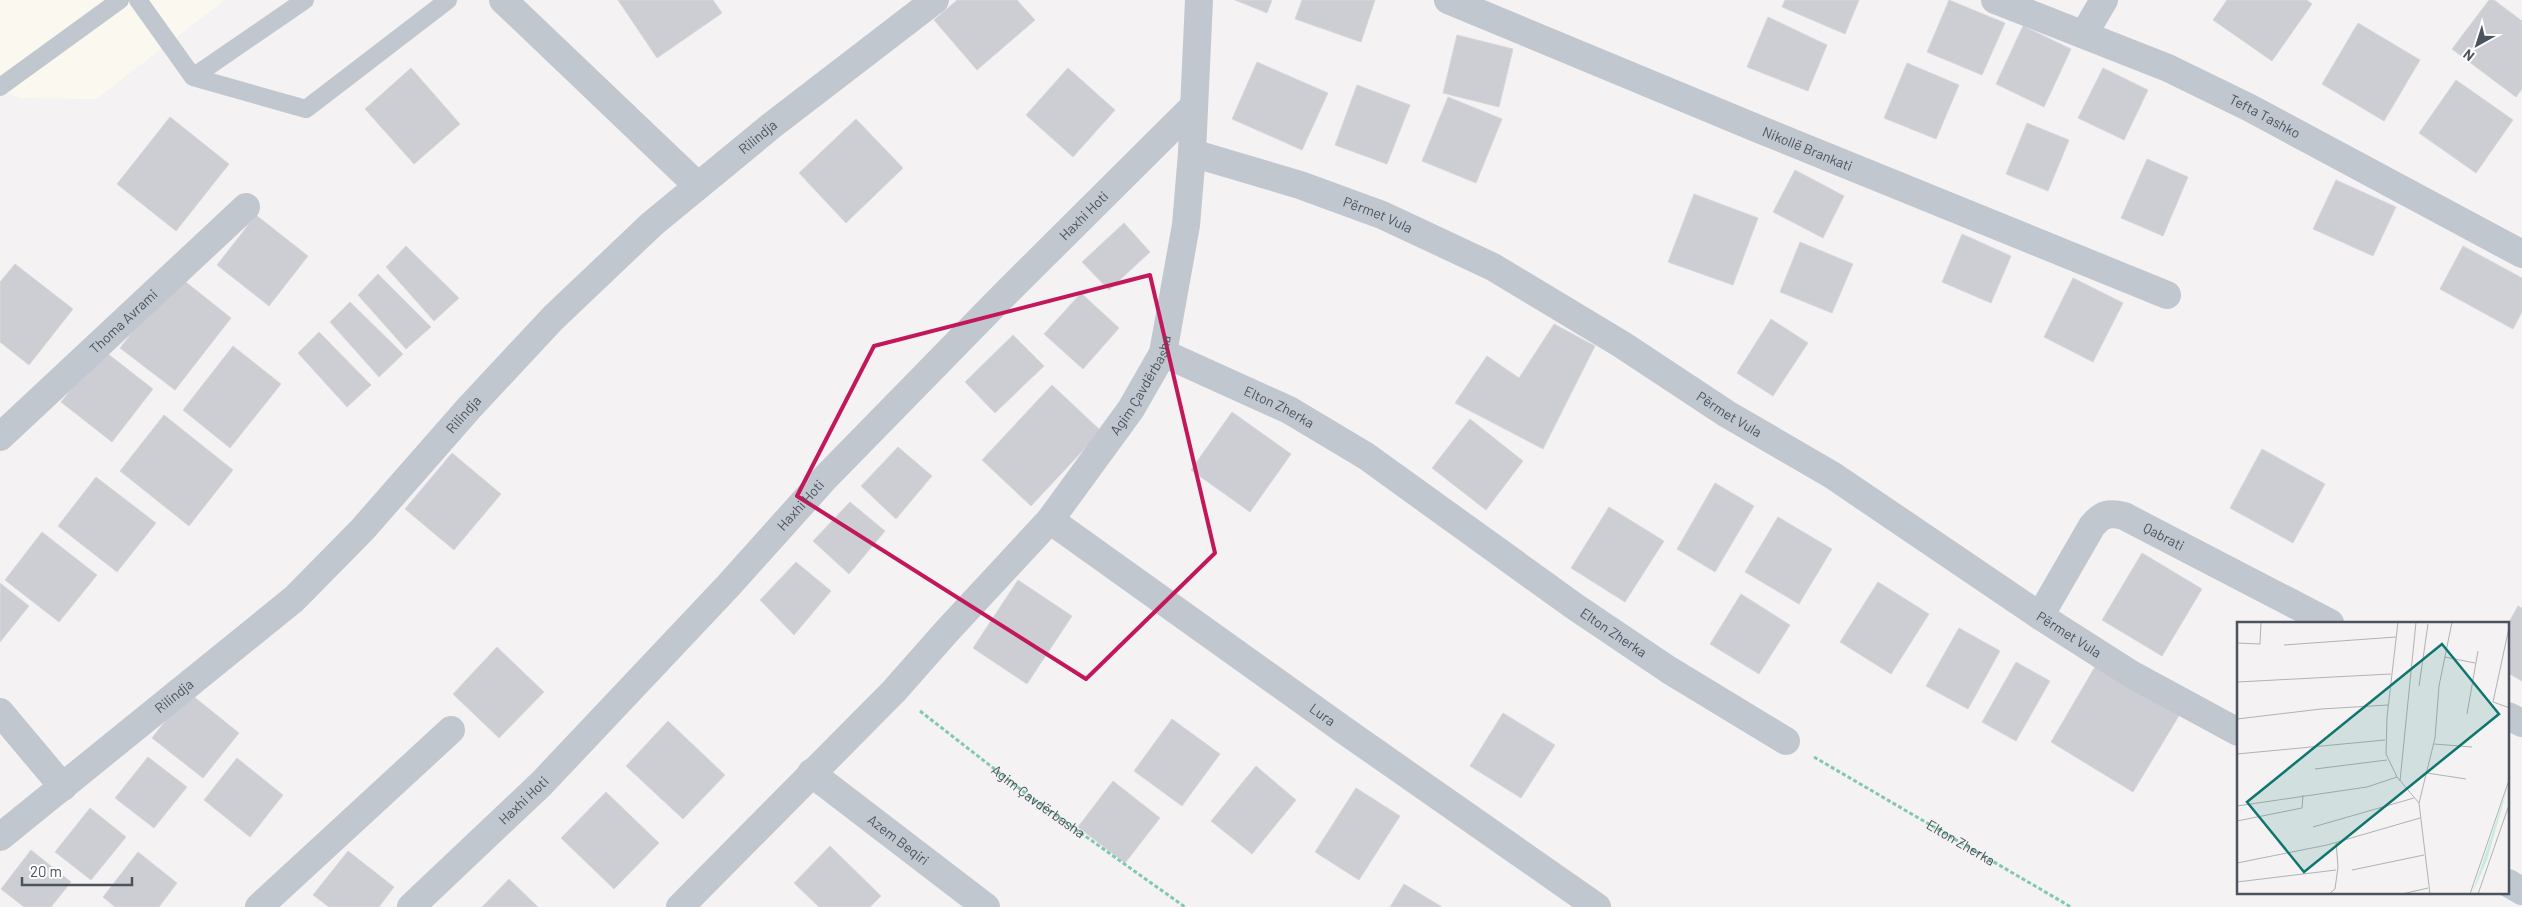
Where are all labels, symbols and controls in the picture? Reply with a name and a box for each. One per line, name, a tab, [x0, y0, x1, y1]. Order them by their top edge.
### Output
north arrow	[2452, 20, 2502, 70]
text: N	[2460, 46, 2477, 65]
street label: Tefta Tashko	[2227, 90, 2304, 141]
street label: Rilindja	[735, 116, 780, 157]
street label: Nikollë Brankati	[1760, 123, 1855, 174]
street label: Haxhi Hoti	[1055, 187, 1112, 243]
street label: Përmet Vula	[1341, 193, 1415, 236]
street label: Thoma Avrami	[86, 285, 161, 357]
street label: Agim Çavdërbasha	[1106, 334, 1174, 438]
street label: Elton Zherka	[1242, 382, 1318, 431]
street label: Përmet Vula	[1694, 387, 1765, 440]
street label: Rilindja	[442, 392, 484, 436]
street label: Haxhi Hoti	[773, 476, 827, 534]
street label: Qabrati	[2141, 519, 2187, 554]
street label: Elton Zherka	[1577, 604, 1650, 661]
street label: Përmet Vula	[2034, 607, 2105, 661]
inset map	[2237, 622, 2510, 894]
street label: Rilindja	[151, 675, 196, 716]
street label: Lura	[1307, 699, 1339, 729]
street label: Agim Çavdërbasha	[988, 761, 1089, 841]
street label: Haxhi Hoti	[495, 773, 552, 828]
street label: Azem Beqiri	[865, 811, 933, 868]
street label: Elton Zherka	[1924, 816, 1998, 869]
scale bar	[22, 854, 132, 886]
text: 20 m	[30, 862, 62, 880]

